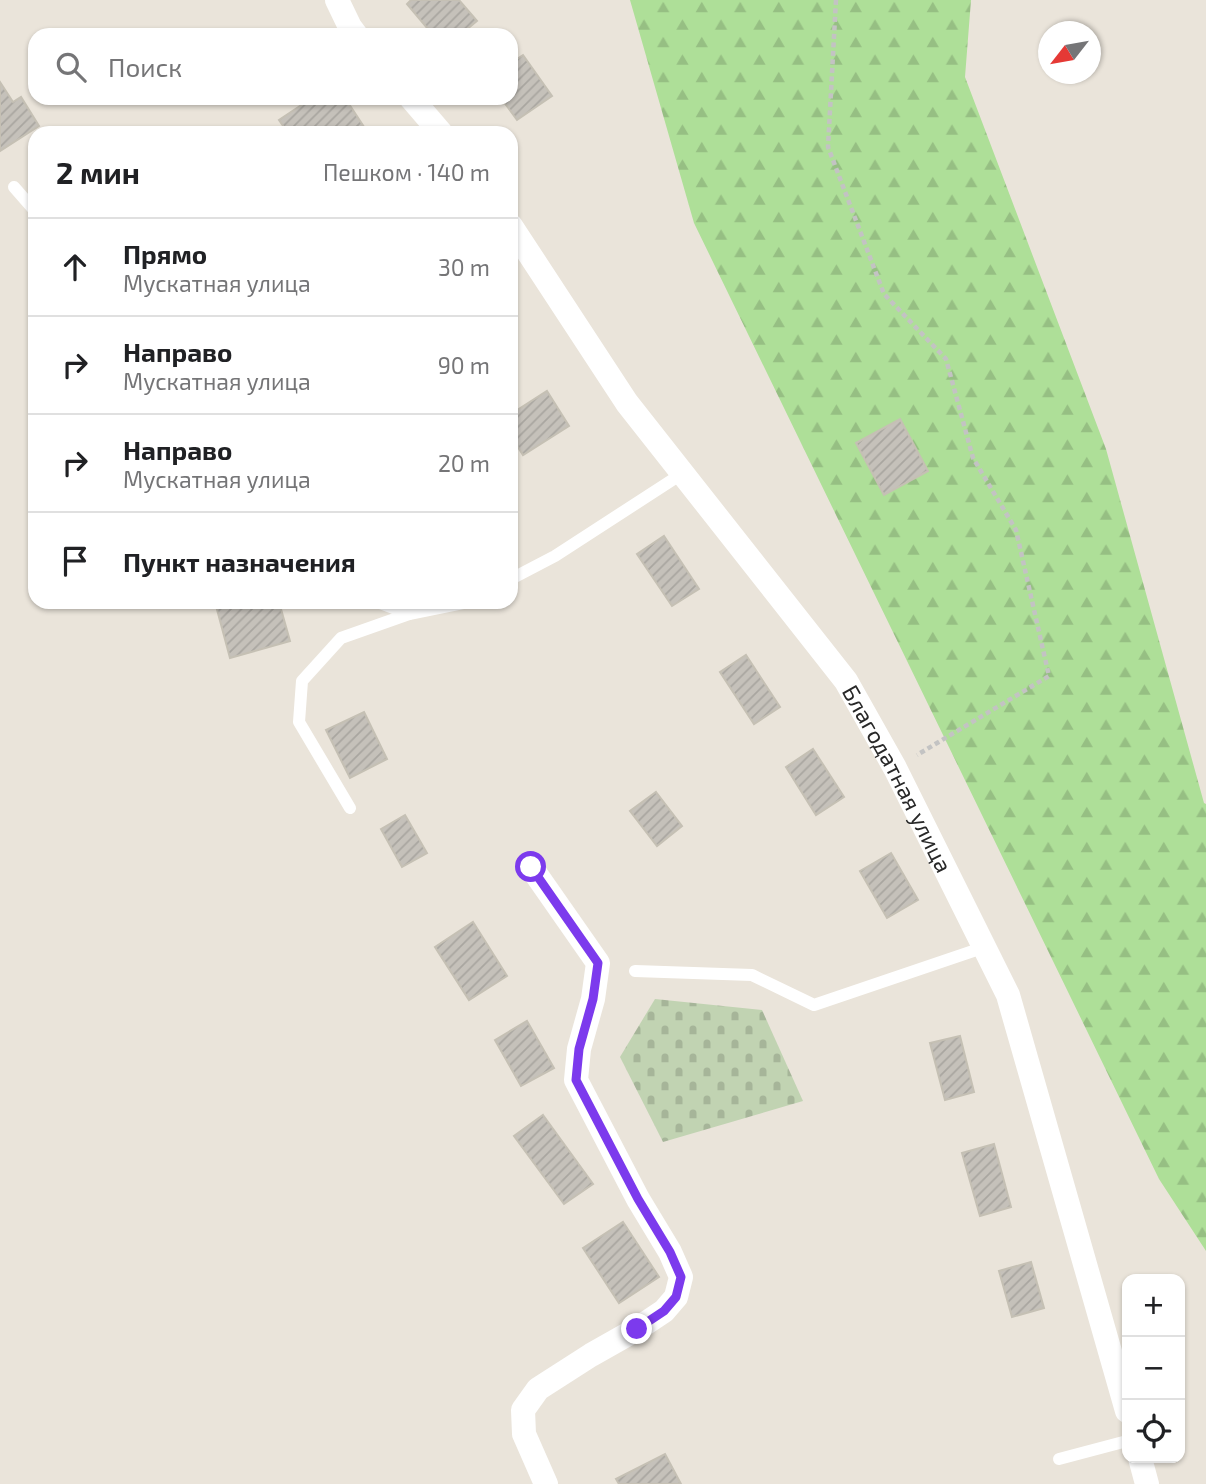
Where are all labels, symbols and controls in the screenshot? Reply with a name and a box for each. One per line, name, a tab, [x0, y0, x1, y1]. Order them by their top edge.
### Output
north arrow	[1038, 21, 1101, 84]
search box	[28, 28, 518, 105]
icon: search	[52, 48, 90, 86]
text: Поиск	[108, 51, 182, 82]
text: 2 мин	[56, 154, 140, 190]
text: Пешком · 140 m	[323, 158, 490, 186]
text: Прямо	[123, 238, 207, 269]
icon: ahead	[56, 248, 94, 286]
text: 30 m	[438, 253, 490, 281]
text: Мускатная улица	[123, 269, 311, 297]
text: Направо	[123, 336, 232, 367]
icon: right	[56, 346, 94, 384]
text: 90 m	[438, 351, 490, 379]
text: Мускатная улица	[123, 367, 311, 395]
text: Направо	[123, 434, 232, 465]
icon: right	[56, 444, 94, 482]
text: 20 m	[438, 449, 490, 477]
text: Мускатная улица	[123, 465, 311, 493]
icon: arrive	[56, 542, 94, 580]
text: Пункт назначения	[123, 546, 356, 577]
street label: Благодатная улица	[837, 680, 959, 877]
route start	[515, 851, 546, 882]
map controls	[1122, 1274, 1185, 1463]
button: +	[1122, 1274, 1185, 1337]
route end	[621, 1313, 652, 1344]
button: −	[1122, 1337, 1185, 1400]
button: locate	[1122, 1400, 1185, 1463]

